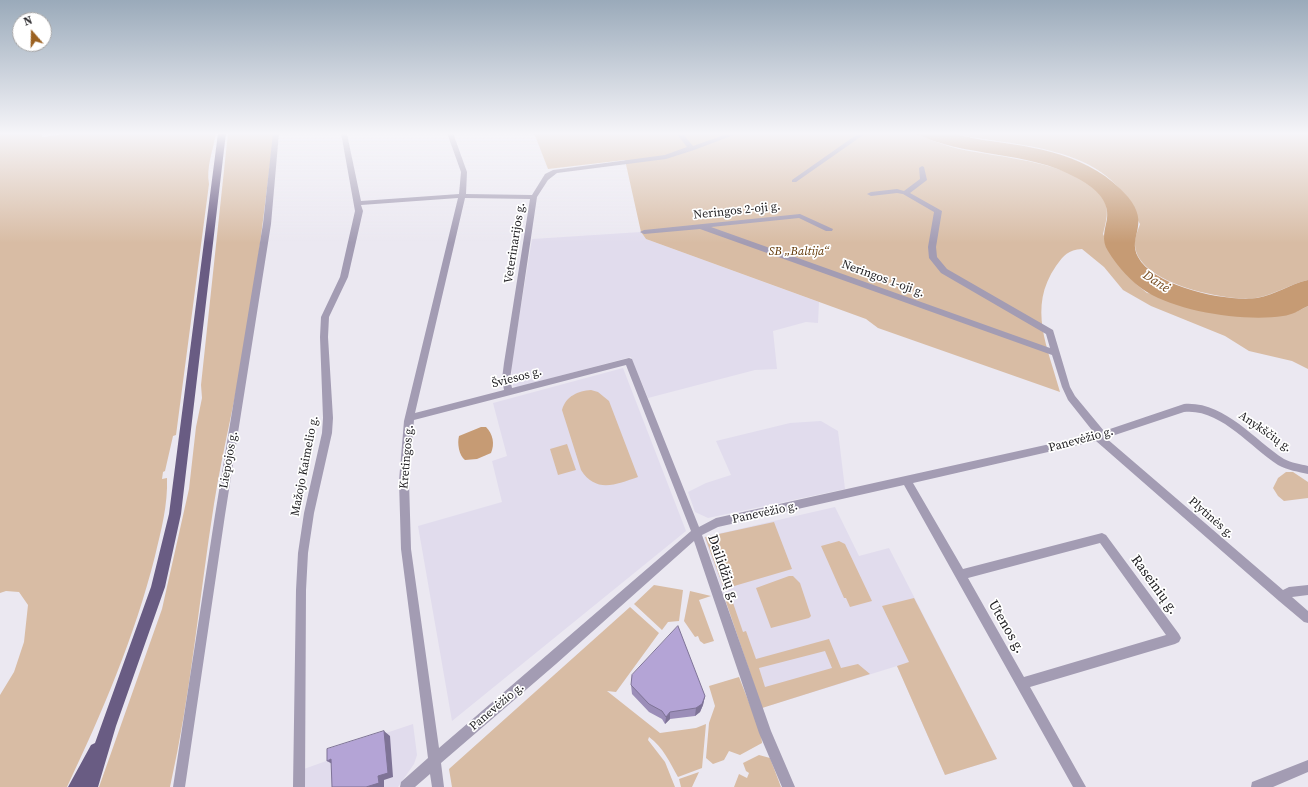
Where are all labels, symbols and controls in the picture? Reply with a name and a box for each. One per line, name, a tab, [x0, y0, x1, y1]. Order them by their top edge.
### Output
north arrow	[12, 12, 52, 52]
text: N	[22, 13, 34, 30]
street label: Neringos 2-oji g.	[693, 199, 781, 223]
street label: Veterinarijos g.	[501, 202, 529, 284]
park label: SB „Baltija“	[769, 245, 829, 259]
street label: Neringos 1-oji g.	[839, 257, 927, 301]
water label: Danė	[1140, 268, 1172, 296]
street label: Šviesos g.	[490, 364, 544, 392]
street label: Anykščių g.	[1236, 408, 1294, 456]
street label: Mažojo Kaimelio g.	[288, 414, 322, 518]
street label: Kretingos g.	[397, 424, 417, 490]
street label: Panevėžio g.	[1047, 424, 1115, 456]
street label: Liepojos g.	[217, 430, 241, 490]
street label: Plytinės g.	[1185, 494, 1237, 542]
street label: Panevėžio g.	[731, 499, 799, 527]
street label: Dailidžių g.	[704, 533, 742, 605]
street label: Raseinių g.	[1127, 552, 1181, 618]
street label: Utenos g.	[984, 597, 1028, 657]
street label: Panevėžio g.	[467, 680, 527, 734]

